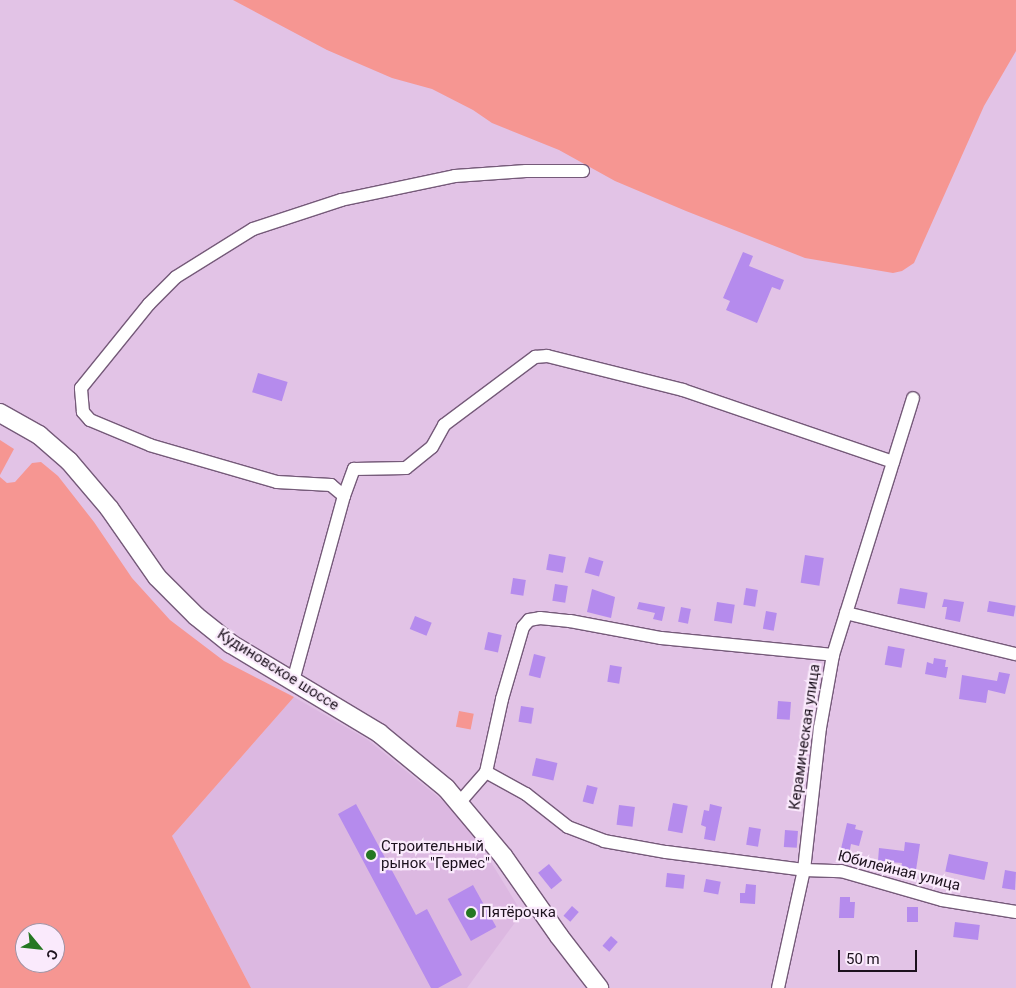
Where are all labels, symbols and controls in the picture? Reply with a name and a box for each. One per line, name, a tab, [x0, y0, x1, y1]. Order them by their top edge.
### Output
street label: Кудиновское шоссе	[214, 625, 342, 715]
street label: Керамическая улица	[786, 663, 824, 811]
place label: Строительный рынок "Гермес"	[381, 837, 490, 872]
street label: Юбилейная улица	[836, 847, 962, 895]
marker: Строительный рынок "Гермес"	[365, 849, 377, 861]
place label: Пятёрочка	[481, 904, 556, 922]
marker: Пятёрочка	[465, 907, 477, 919]
north arrow	[15, 923, 65, 973]
scale bar	[841, 940, 920, 972]
text: С	[43, 947, 62, 962]
text: 50 m	[846, 950, 880, 968]

